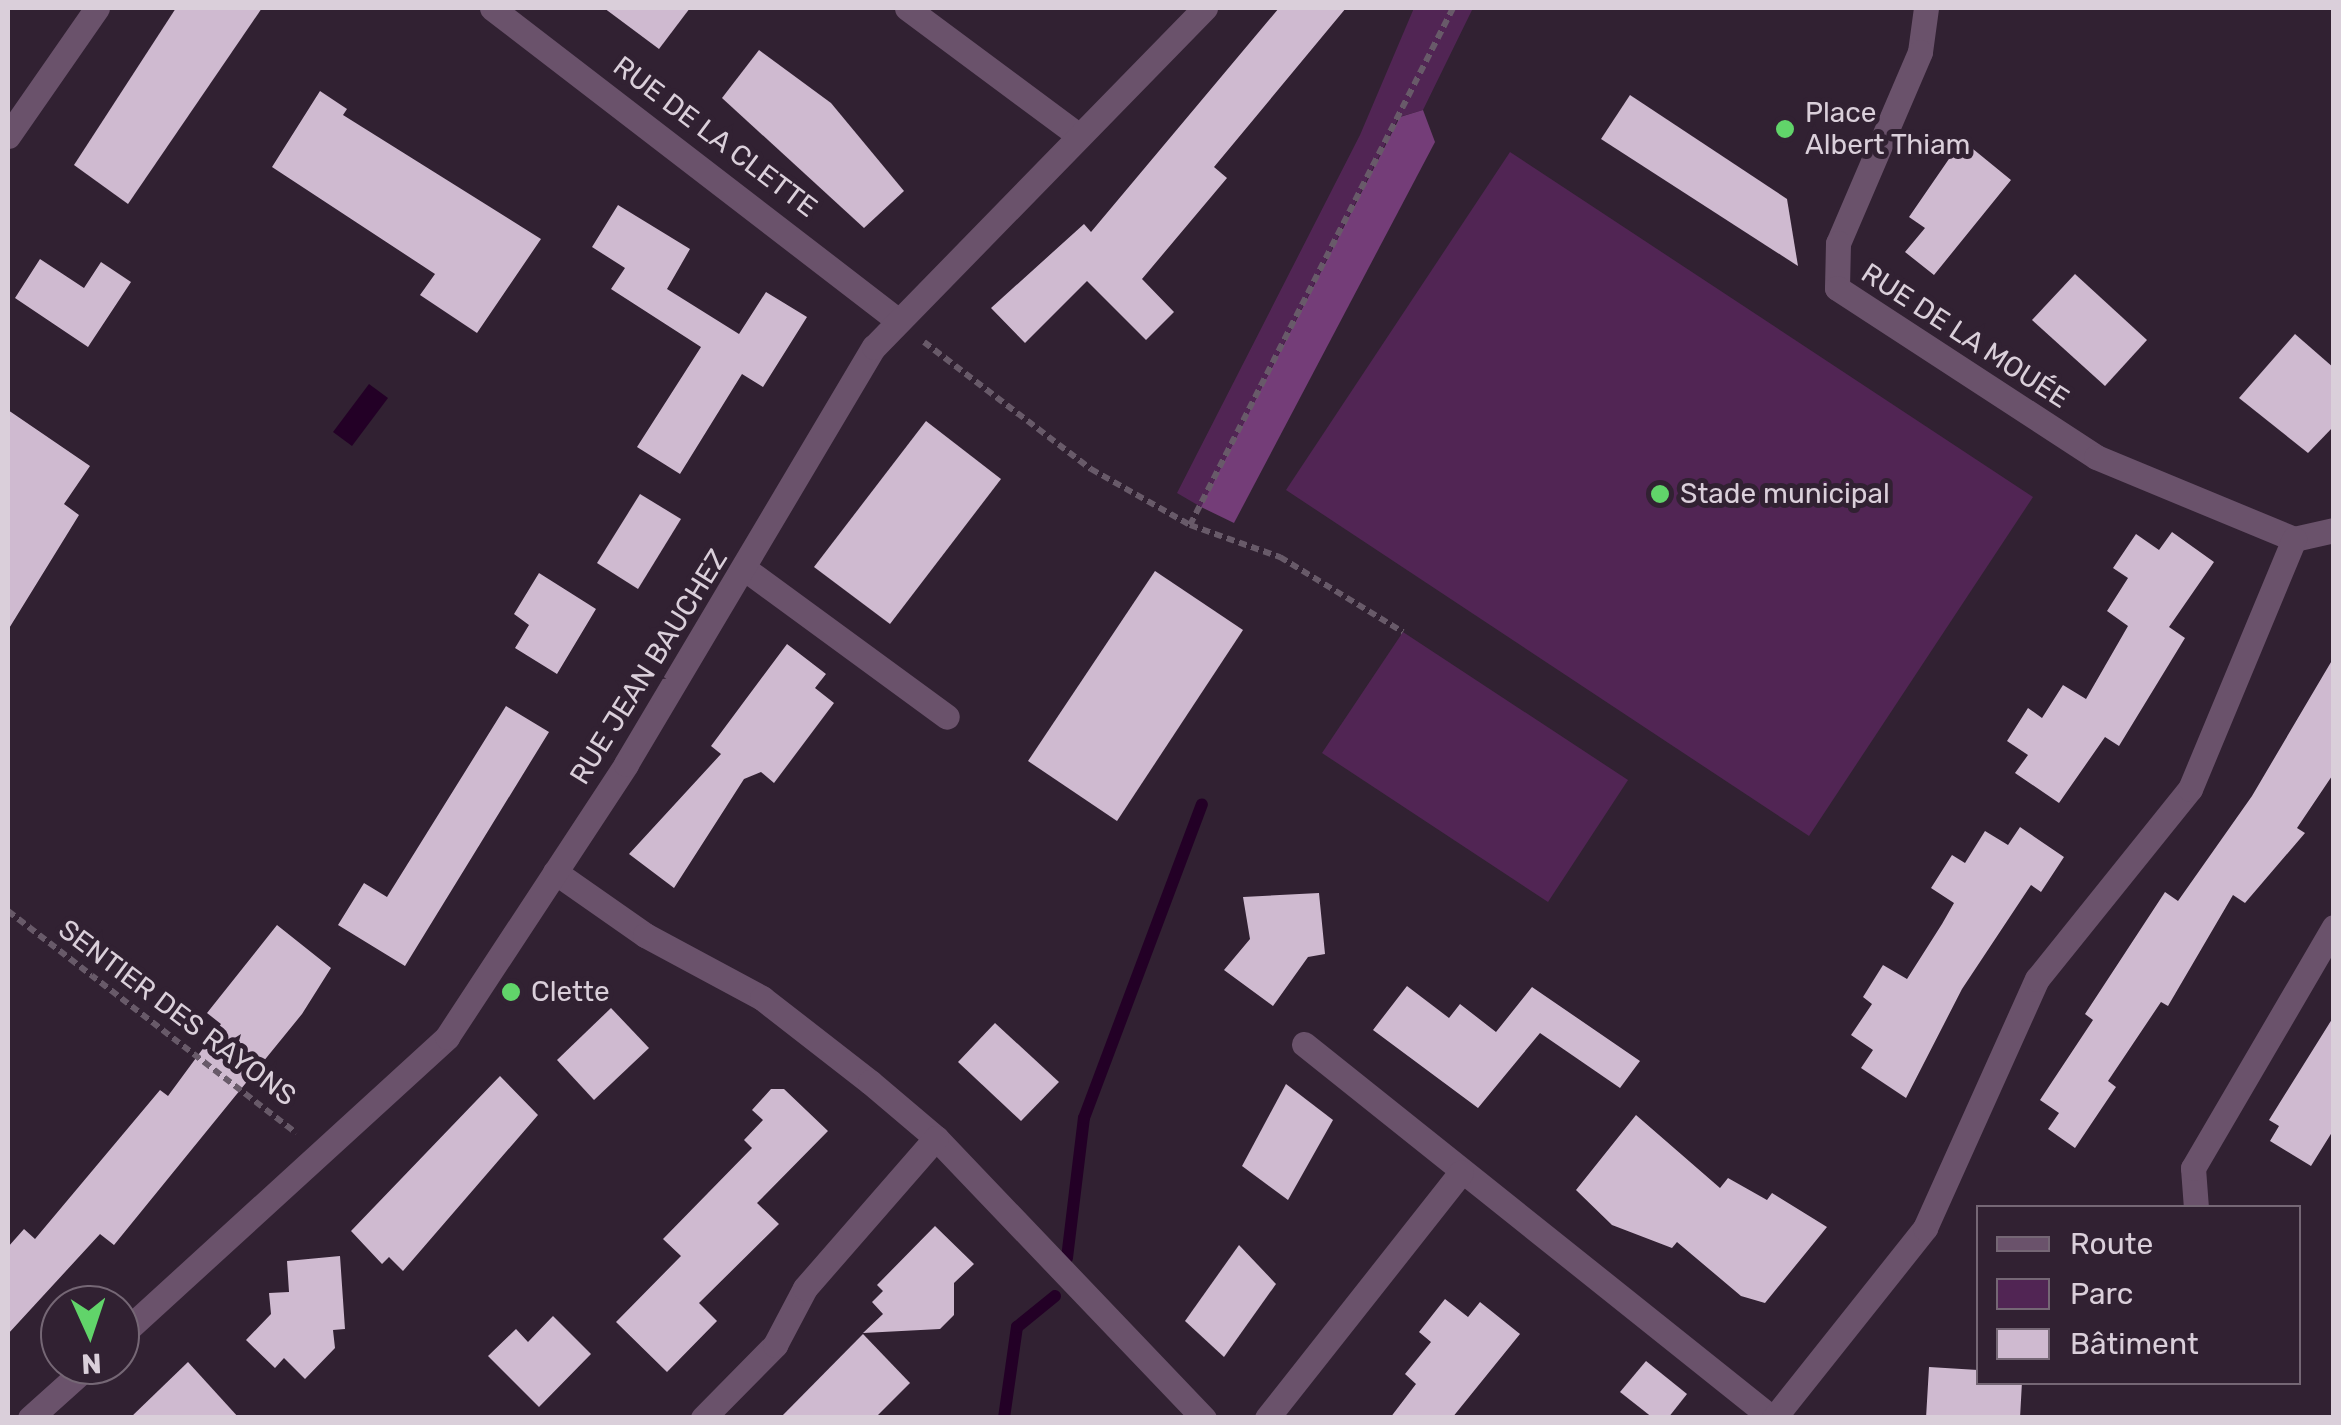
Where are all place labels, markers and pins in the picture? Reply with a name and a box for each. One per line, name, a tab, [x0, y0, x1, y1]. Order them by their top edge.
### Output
place label: Place Albert Thiam	[1805, 96, 1971, 162]
marker: Place Albert Thiam	[1774, 118, 1796, 140]
place label: Stade municipal	[1680, 477, 1890, 511]
marker: Stade municipal	[1649, 483, 1671, 505]
place label: Clette	[531, 975, 610, 1009]
marker: Clette	[500, 981, 522, 1003]

